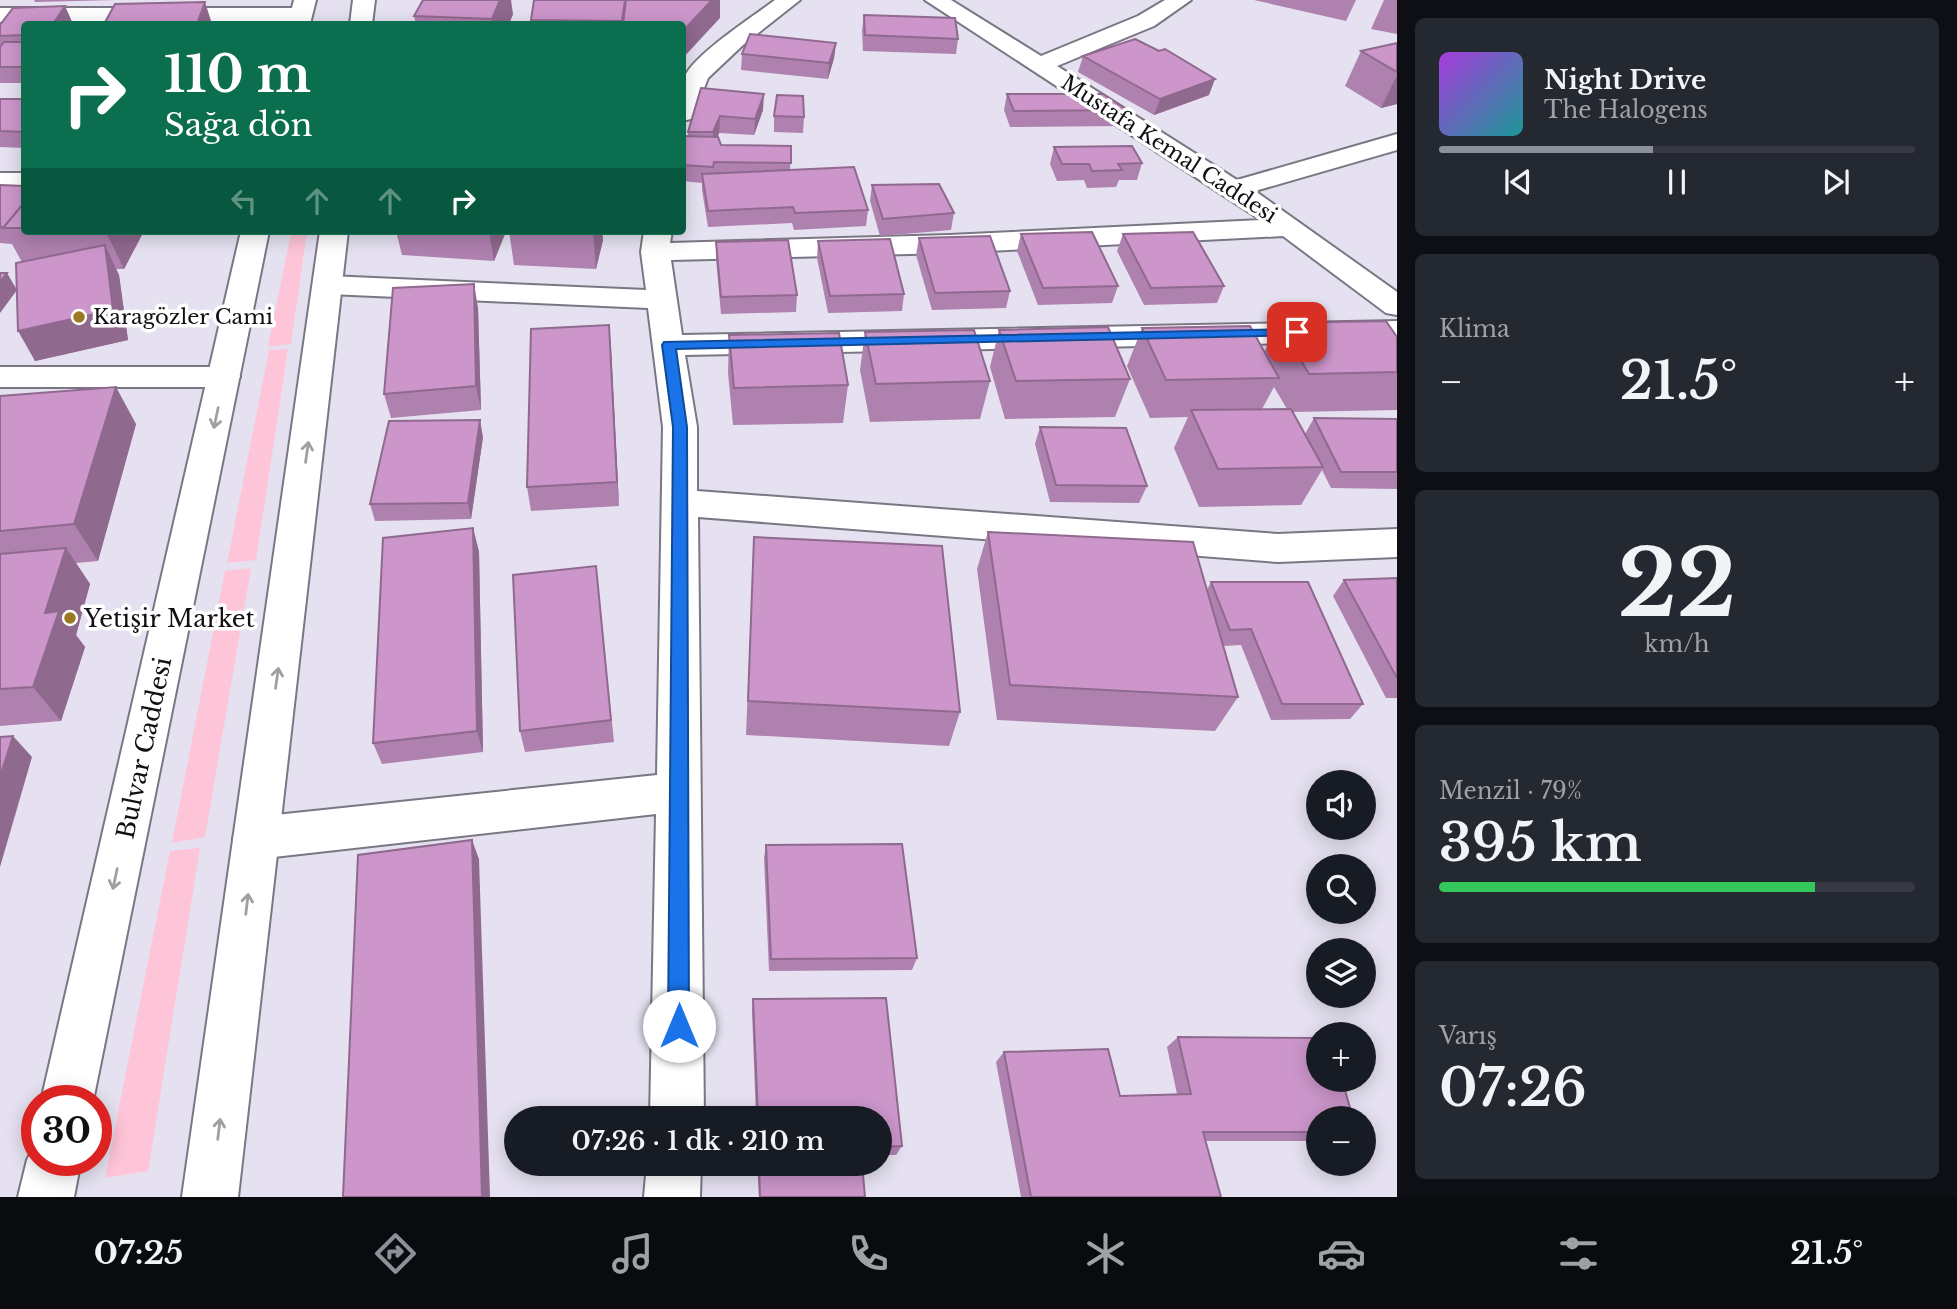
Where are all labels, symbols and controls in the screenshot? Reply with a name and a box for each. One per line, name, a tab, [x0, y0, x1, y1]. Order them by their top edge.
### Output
text: 110 m	[164, 44, 311, 105]
icon: right	[49, 49, 140, 140]
text: Night Drive	[1544, 64, 1706, 96]
street label: Mustafa Kemal Caddesi	[1056, 69, 1282, 229]
text: The Halogens	[1544, 96, 1708, 124]
text: Sağa dön	[164, 105, 313, 145]
icon: previous	[1499, 163, 1537, 201]
icon: pause	[1658, 163, 1696, 201]
icon: next	[1817, 163, 1855, 201]
icon: left	[225, 182, 263, 220]
icon: ahead	[298, 182, 336, 220]
icon: ahead	[371, 182, 409, 220]
icon: right	[444, 182, 482, 220]
pin	[1267, 302, 1327, 362]
place label: Karagözler Cami	[93, 304, 273, 330]
marker: Karagözler Cami	[71, 309, 87, 325]
icon: arrive	[1278, 313, 1316, 351]
text: Klima	[1439, 315, 1510, 343]
text: 21.5°	[1620, 349, 1737, 413]
text: −	[1439, 358, 1463, 405]
text: +	[1894, 358, 1915, 405]
one-way arrow	[208, 406, 222, 429]
one-way arrow	[301, 442, 314, 464]
text: 22	[1618, 528, 1736, 641]
place label: Yetişir Market	[83, 604, 255, 633]
marker: Yetişir Market	[62, 610, 78, 626]
text: km/h	[1644, 630, 1710, 658]
street label: Bulvar Caddesi	[111, 654, 177, 842]
one-way arrow	[271, 667, 284, 690]
map controls	[1306, 770, 1376, 1176]
button: sound	[1306, 770, 1376, 840]
text: Menzil · 79%	[1439, 777, 1582, 805]
text: 395 km	[1439, 811, 1642, 875]
button: search	[1306, 854, 1376, 924]
one-way arrow	[108, 867, 121, 890]
one-way arrow	[241, 893, 254, 915]
button: layers	[1306, 938, 1376, 1008]
position arrow	[642, 989, 716, 1063]
button: +	[1306, 1022, 1376, 1092]
text: Varış	[1439, 1022, 1497, 1050]
text: 07:26	[1439, 1056, 1587, 1120]
speed limit sign: 30	[21, 1085, 112, 1176]
button: −	[1306, 1106, 1376, 1176]
one-way arrow	[212, 1118, 225, 1141]
text: 07:26 · 1 dk · 210 m	[572, 1125, 824, 1157]
icon: directions	[371, 1229, 420, 1278]
icon: music	[608, 1229, 657, 1278]
icon: phone	[844, 1229, 893, 1278]
icon: climate	[1081, 1229, 1130, 1278]
icon: car	[1317, 1229, 1366, 1278]
icon: filters	[1554, 1229, 1603, 1278]
text: 07:25	[94, 1233, 183, 1273]
text: 21.5°	[1790, 1233, 1863, 1273]

